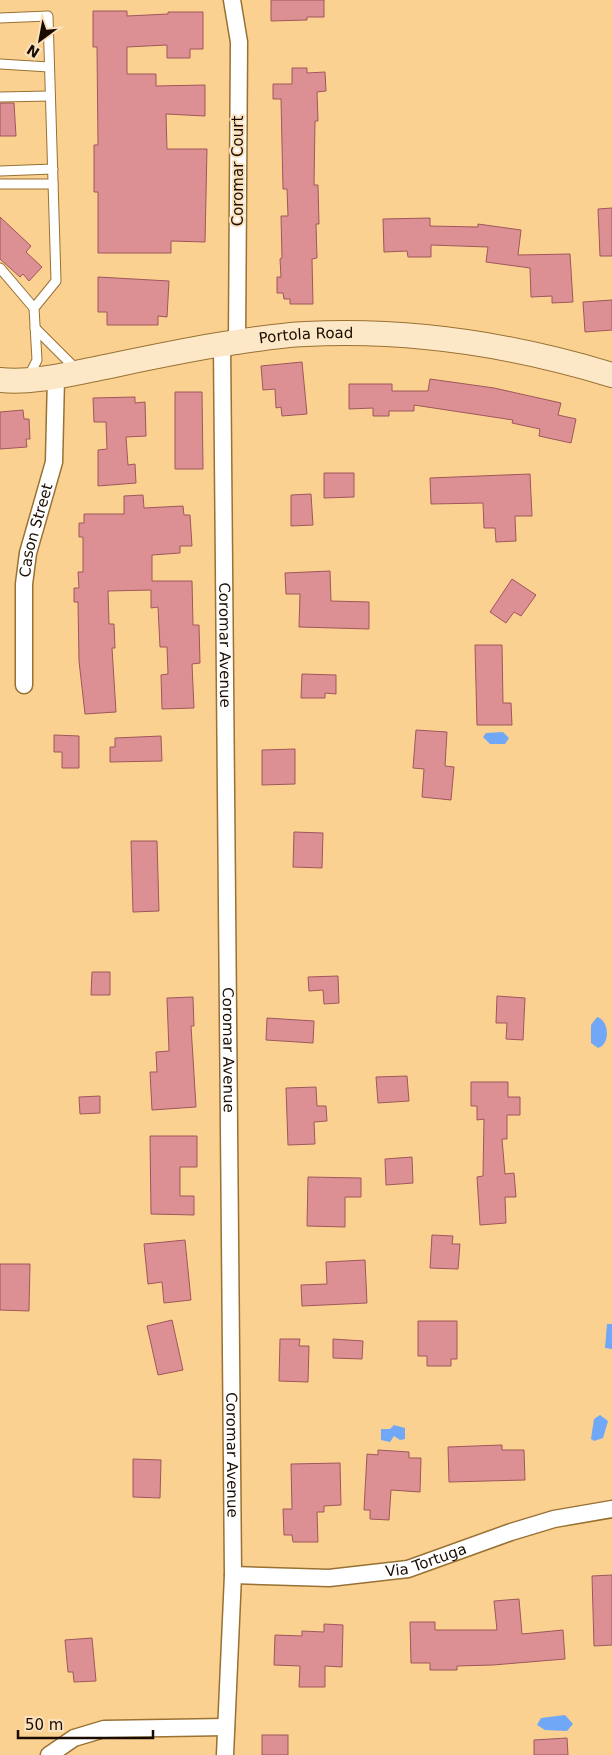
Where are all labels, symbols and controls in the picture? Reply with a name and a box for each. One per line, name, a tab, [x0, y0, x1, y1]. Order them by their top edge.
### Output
north arrow	[15, 15, 65, 65]
text: N	[24, 41, 42, 61]
street label: Coromar Court	[229, 116, 247, 226]
street label: Portola Road	[258, 324, 353, 348]
street label: Cason Street	[16, 481, 56, 579]
street label: Coromar Avenue	[215, 582, 234, 708]
street label: Coromar Avenue	[219, 987, 238, 1113]
street label: Coromar Avenue	[222, 1392, 241, 1518]
street label: Via Tortuga	[384, 1540, 469, 1581]
scale bar	[18, 1708, 152, 1740]
text: 50 m	[25, 1716, 63, 1734]

